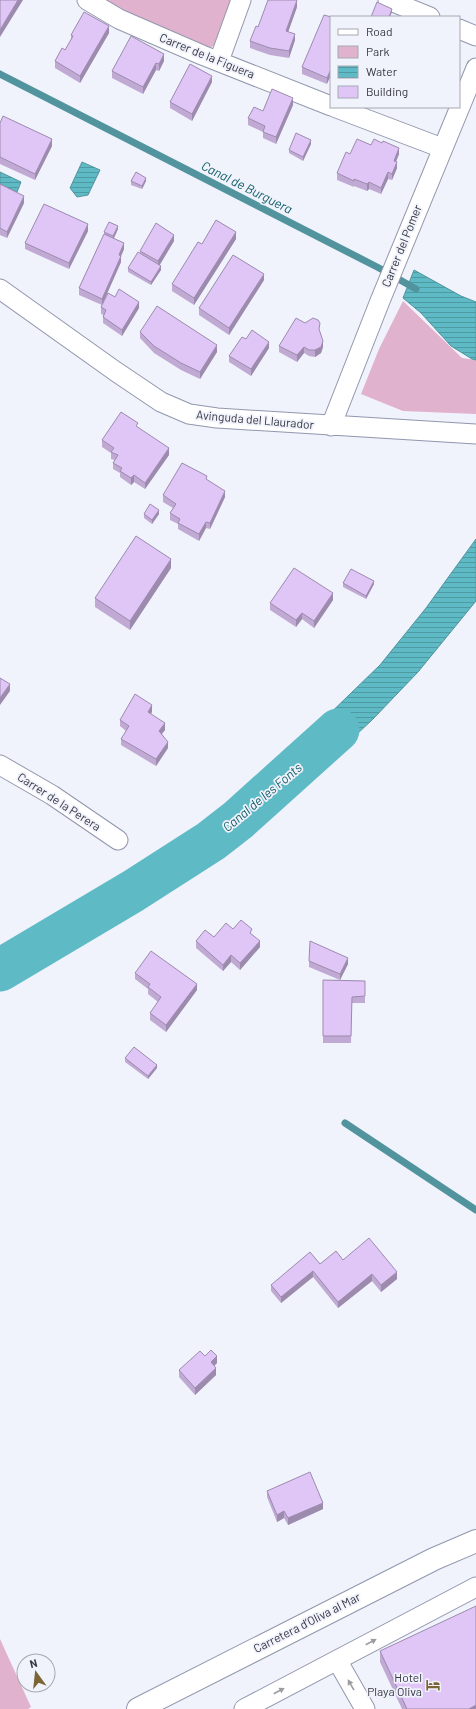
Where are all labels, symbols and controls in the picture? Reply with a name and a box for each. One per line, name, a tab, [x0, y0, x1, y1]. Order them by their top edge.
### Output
legend	[330, 16, 460, 108]
text: Road	[366, 24, 393, 38]
street label: Carrer de la Figuera	[158, 30, 257, 81]
text: Park	[366, 44, 390, 58]
text: Water	[366, 64, 398, 78]
text: Building	[366, 84, 408, 98]
water label: Canal de Burguera	[199, 157, 295, 217]
street label: Carrer del Pomer	[378, 202, 424, 289]
street label: Avinguda del Llaurador	[196, 407, 315, 431]
water label: Canal de les Fonts	[219, 759, 305, 835]
street label: Carrer de la Perera	[15, 769, 104, 833]
street label: Carretera d’Oliva al Mar	[251, 1589, 363, 1655]
one-way arrow	[366, 1639, 377, 1645]
north arrow	[16, 1653, 56, 1693]
text: N	[28, 1656, 39, 1670]
place label: Hotel Playa Oliva	[367, 1670, 422, 1698]
hotel icon: Hotel Playa Oliva	[425, 1677, 441, 1693]
one-way arrow	[348, 1679, 355, 1691]
one-way arrow	[273, 1688, 285, 1694]

